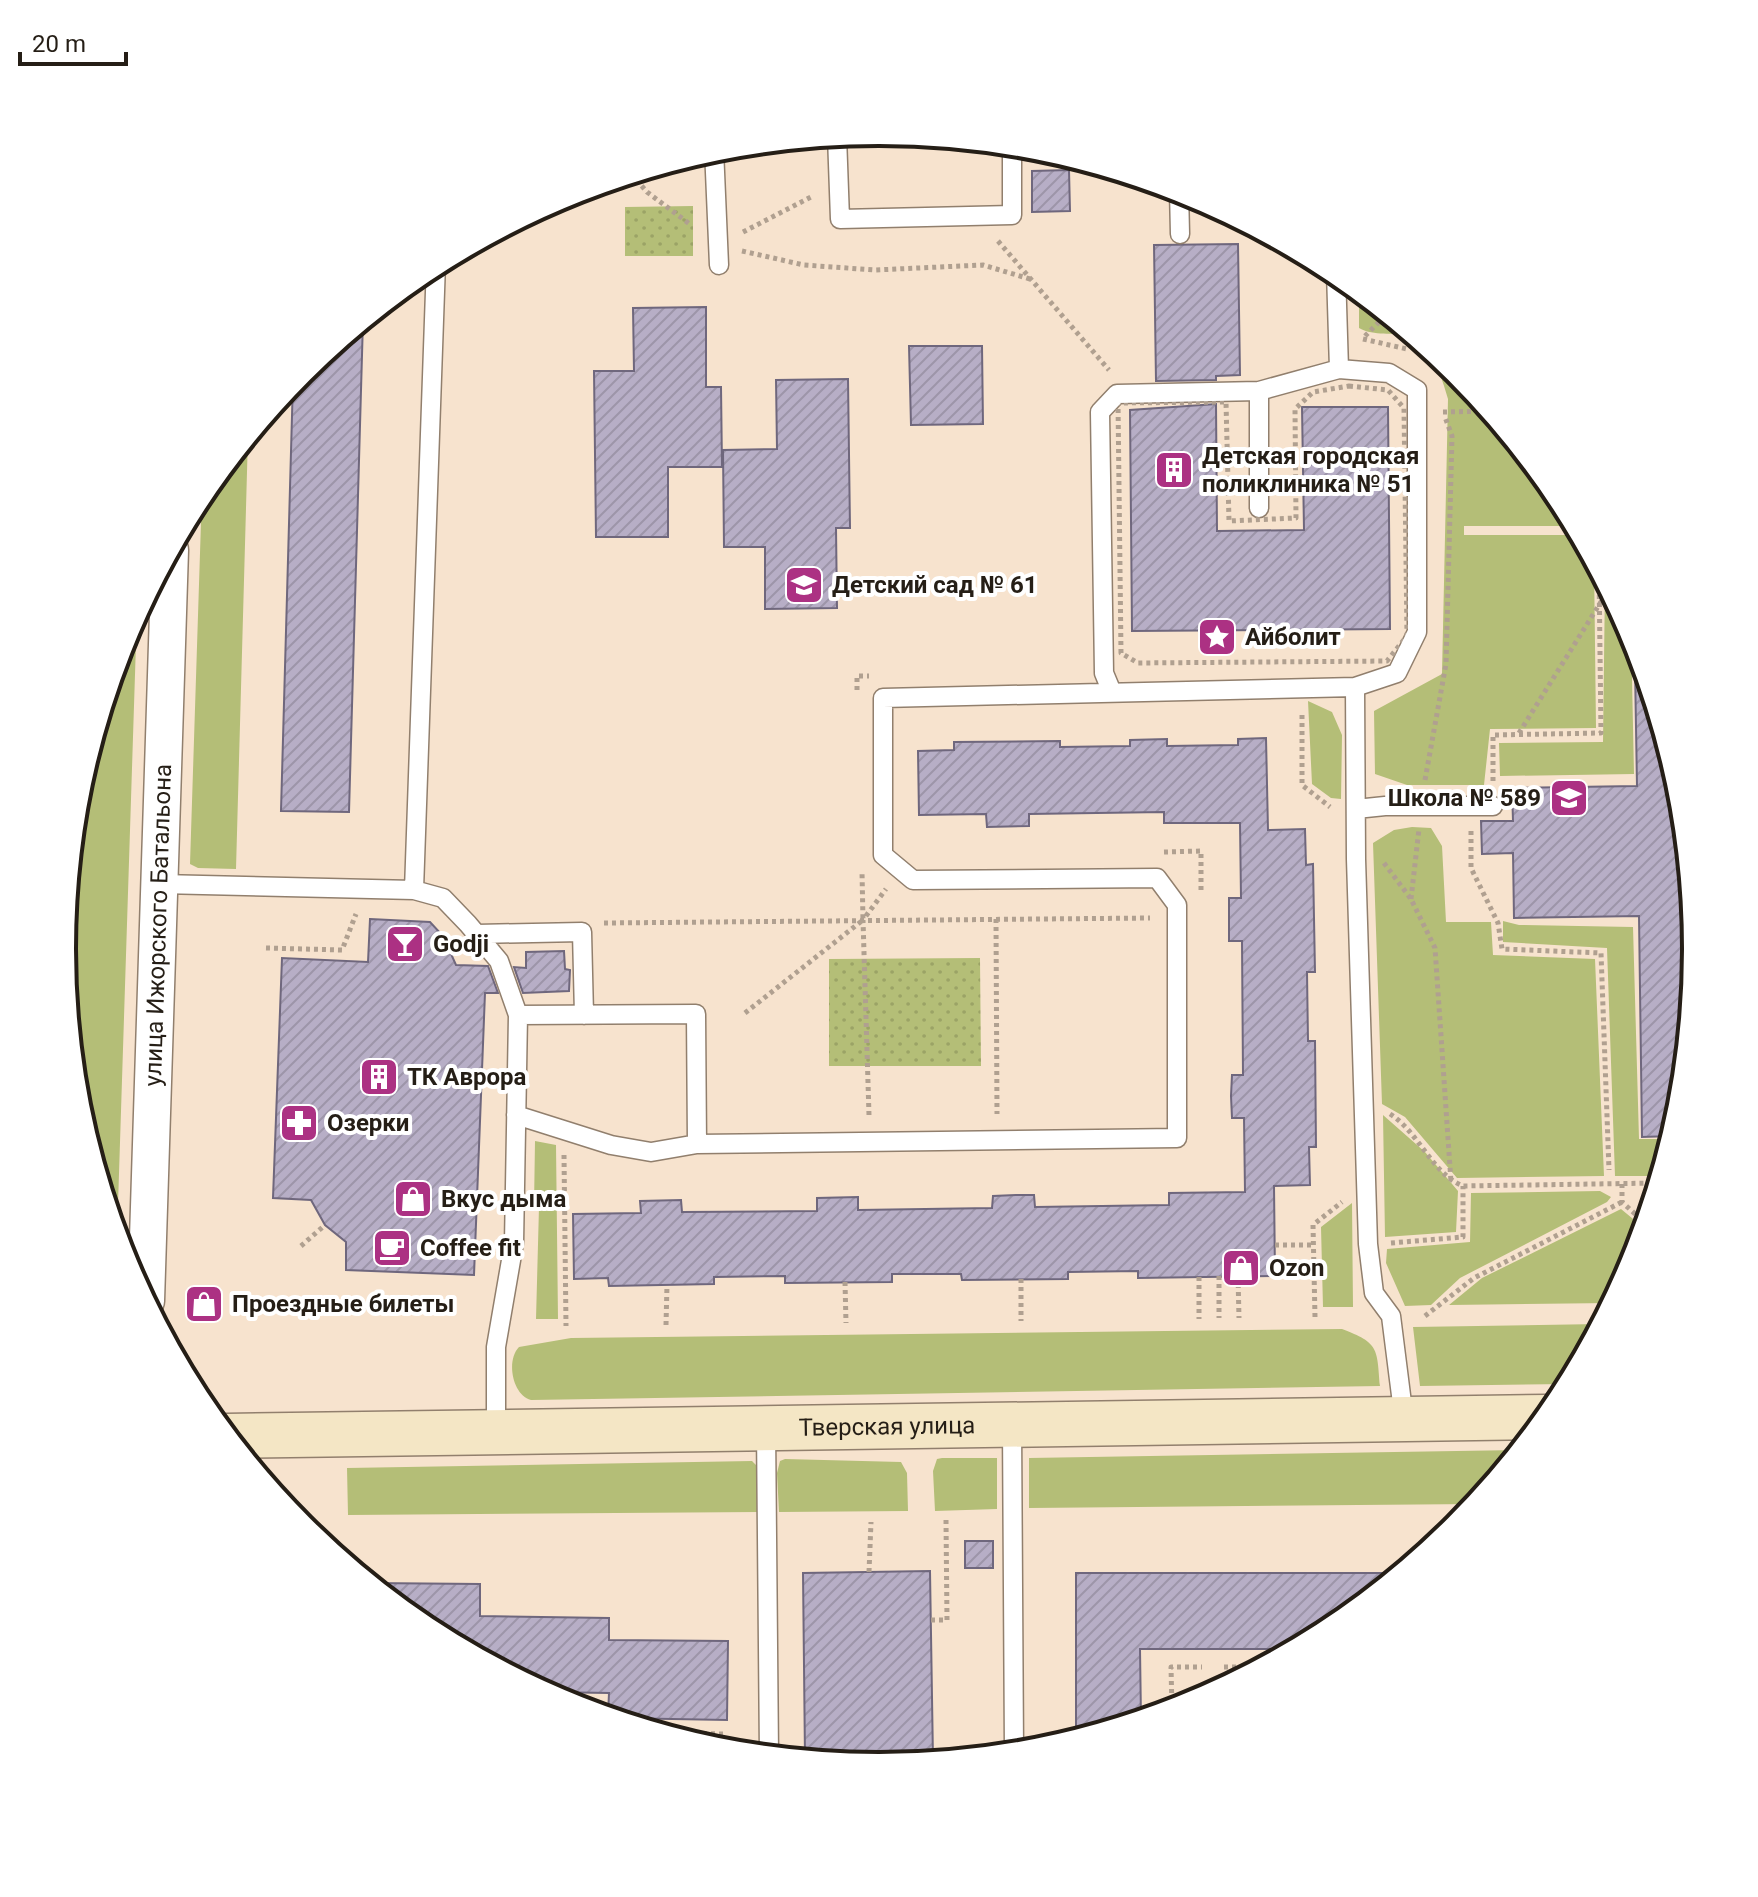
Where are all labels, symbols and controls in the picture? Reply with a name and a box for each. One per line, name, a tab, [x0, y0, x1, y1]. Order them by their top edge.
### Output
scale bar	[20, 16, 126, 66]
text: 20 m	[32, 30, 86, 58]
place label: Детская городская поликлиника № 51	[1202, 442, 1419, 498]
building icon: Детская городская поликлиника № 51	[1153, 449, 1195, 491]
school or university icon: Детский сад № 61	[783, 564, 825, 606]
place label: Детский сад № 61	[832, 571, 1038, 599]
place icon: Айболит	[1196, 616, 1238, 658]
place label: Айболит	[1245, 623, 1341, 651]
street label: улица Ижорского Батальона	[139, 763, 177, 1087]
school or university icon: Школа № 589	[1548, 777, 1590, 819]
place label: Школа № 589	[1388, 784, 1541, 812]
bar icon: Godji	[384, 923, 426, 965]
place label: Godji	[433, 930, 489, 958]
building icon: ТК Аврора	[358, 1056, 400, 1098]
place label: ТК Аврора	[407, 1063, 527, 1091]
pharmacy icon: Озерки	[278, 1102, 320, 1144]
place label: Озерки	[327, 1109, 409, 1137]
shop icon: Вкус дыма	[392, 1178, 434, 1220]
place label: Вкус дыма	[441, 1185, 566, 1213]
cafe icon: Coffee fit	[371, 1227, 413, 1269]
place label: Coffee fit	[420, 1234, 521, 1262]
shop icon: Ozon	[1220, 1247, 1262, 1289]
place label: Ozon	[1269, 1254, 1325, 1282]
shop icon: Проездные билеты	[183, 1283, 225, 1325]
place label: Проездные билеты	[232, 1290, 454, 1318]
street label: Тверская улица	[798, 1411, 976, 1442]

